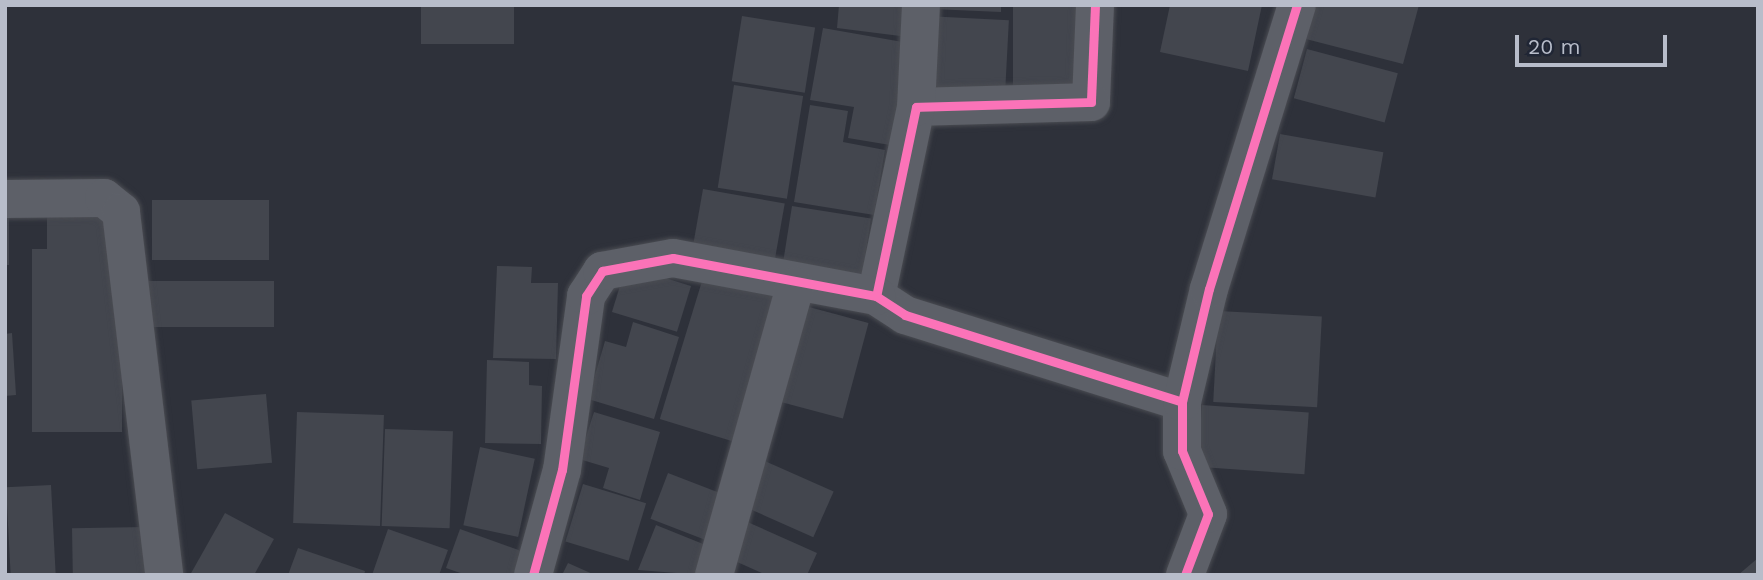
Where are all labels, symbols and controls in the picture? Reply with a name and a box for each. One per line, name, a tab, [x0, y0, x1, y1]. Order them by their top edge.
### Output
scale bar	[1518, 21, 1670, 65]
text: 20 m	[1528, 34, 1580, 59]

